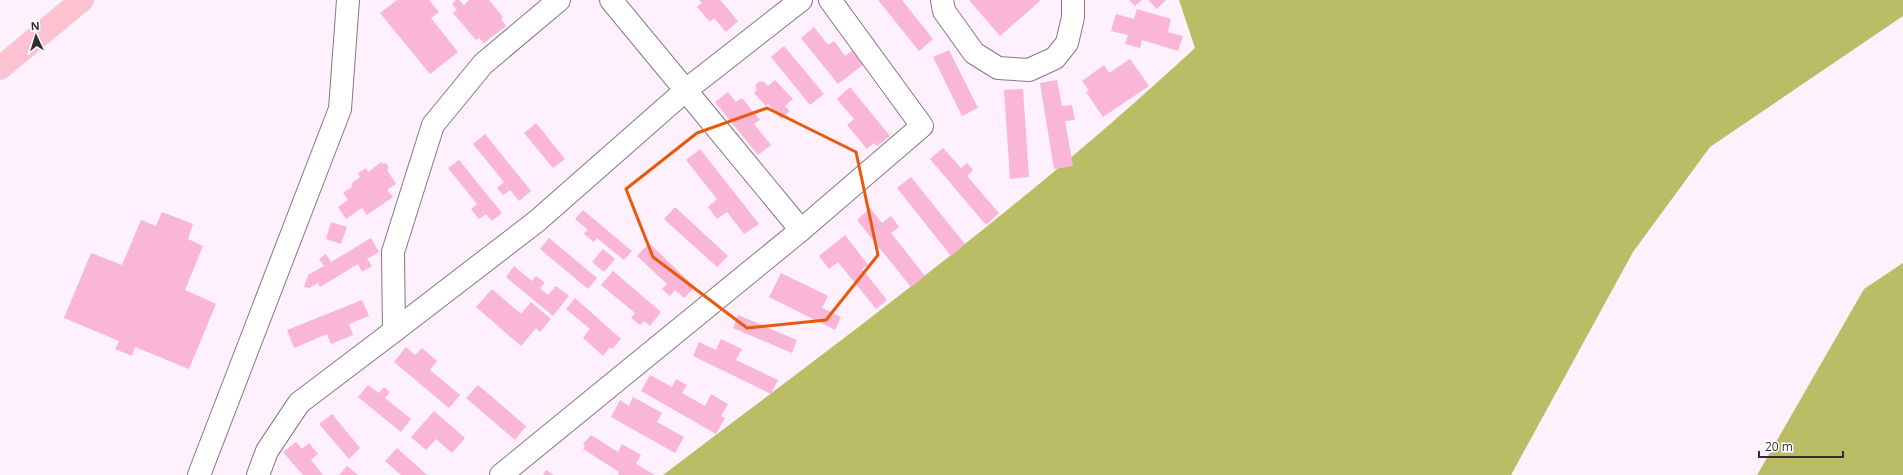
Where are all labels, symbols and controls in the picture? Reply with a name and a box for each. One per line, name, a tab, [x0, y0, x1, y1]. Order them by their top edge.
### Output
north arrow	[16, 16, 56, 56]
text: N	[30, 18, 40, 33]
scale bar	[1759, 433, 1843, 459]
text: 20 m	[1765, 438, 1793, 455]

